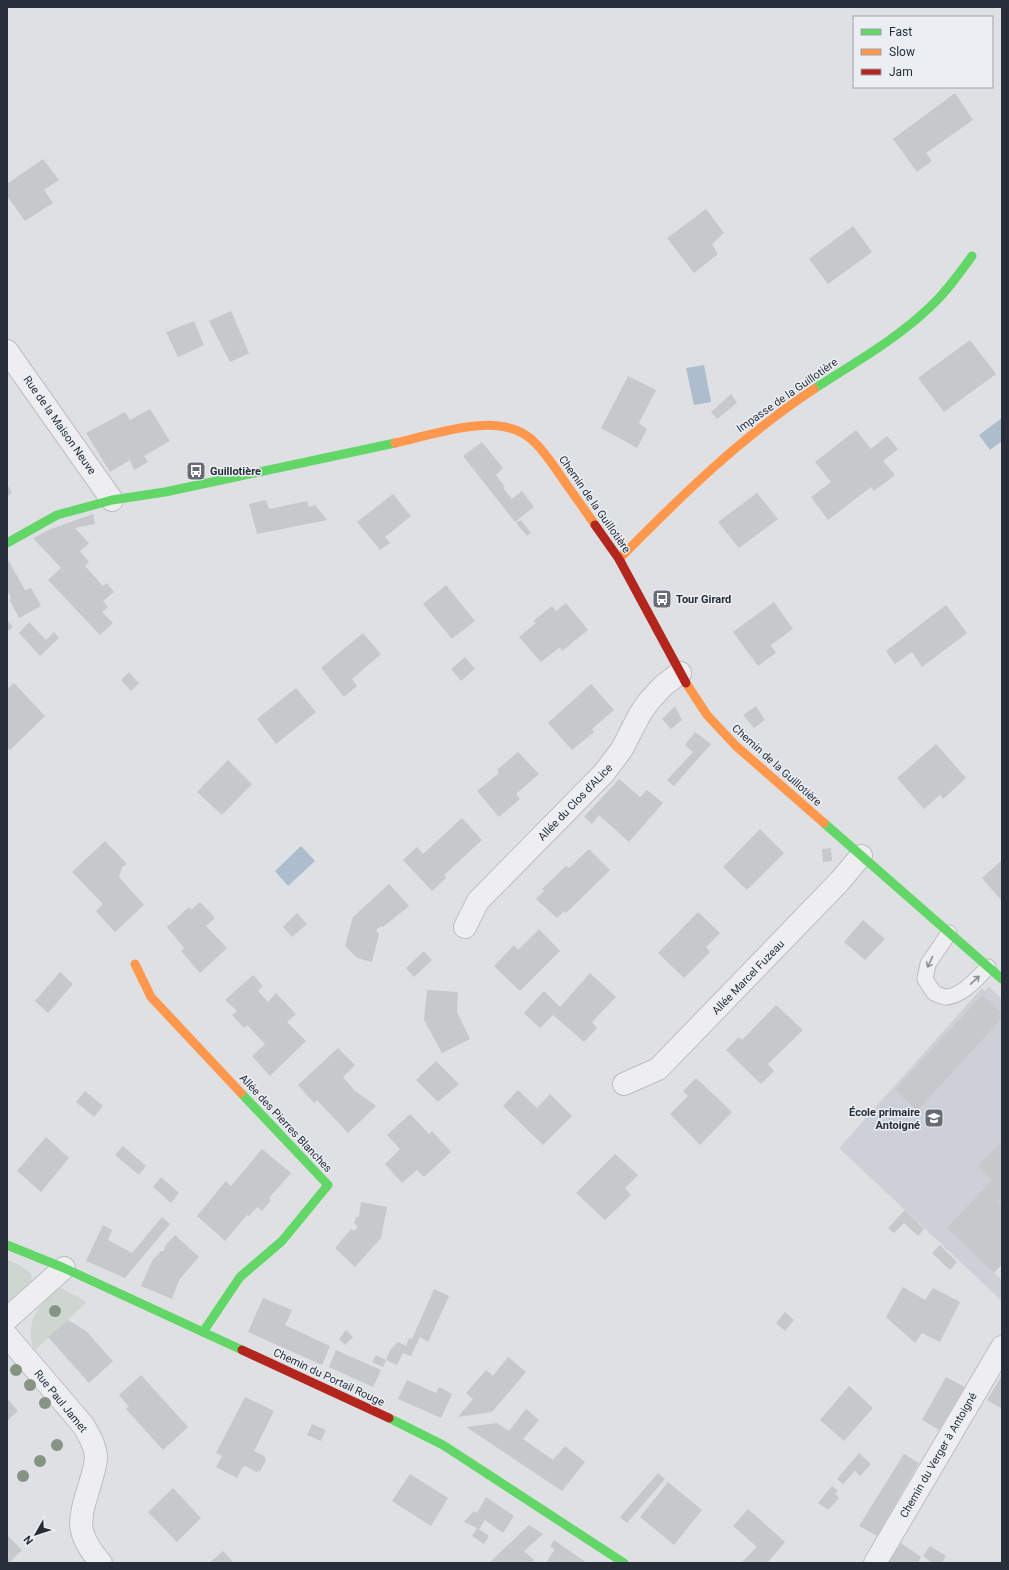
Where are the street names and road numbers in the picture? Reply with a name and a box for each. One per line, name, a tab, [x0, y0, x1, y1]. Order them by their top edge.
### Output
street label: Impasse de la Guillotière	[734, 355, 840, 435]
street label: Rue de la Maison Neuve	[21, 373, 99, 477]
street label: Chemin de la Guillotière	[556, 453, 633, 556]
street label: Chemin de la Guillotière	[729, 722, 824, 809]
street label: Allée du Clos d'ALice	[536, 761, 615, 843]
street label: Allée Marcel Fuzeau	[710, 937, 787, 1017]
street label: Allée des Pierres Blanches	[237, 1072, 335, 1175]
street label: Chemin du Portail Rouge	[271, 1346, 387, 1409]
street label: Rue Paul Jamet	[31, 1367, 90, 1436]
street label: Chemin du Verger à Antoigné	[897, 1390, 980, 1520]

